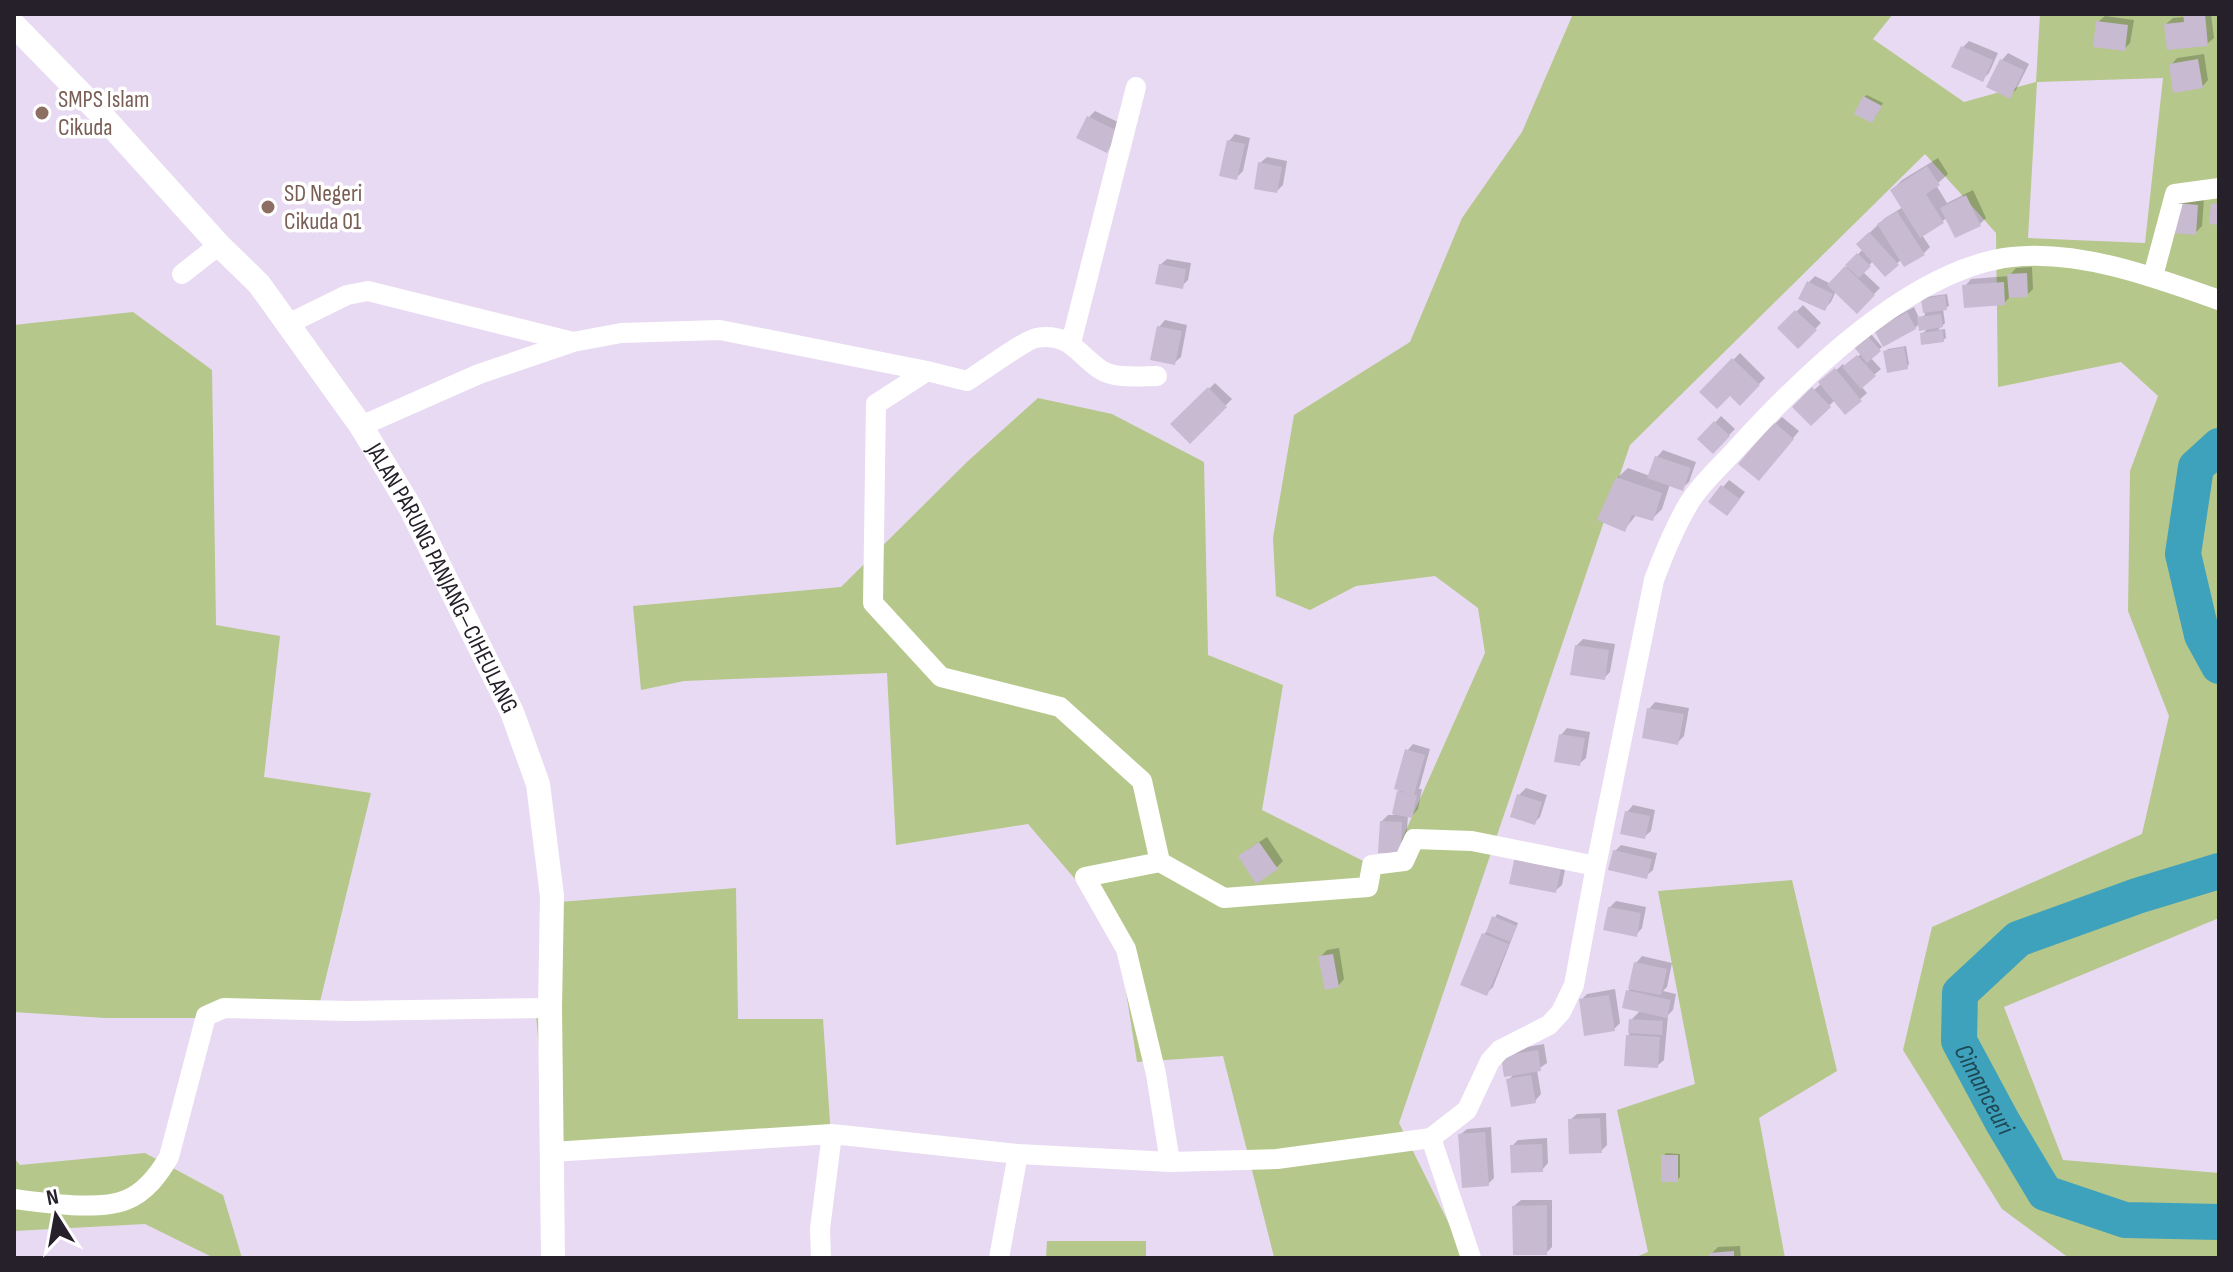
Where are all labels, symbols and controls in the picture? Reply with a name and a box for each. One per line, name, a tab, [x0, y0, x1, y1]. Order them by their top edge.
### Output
place label: SMPS Islam Cikuda	[58, 85, 149, 142]
marker: SMPS Islam Cikuda	[33, 104, 51, 122]
place label: SD Negeri Cikuda 01	[284, 179, 362, 236]
marker: SD Negeri Cikuda 01	[259, 198, 277, 216]
street label: JALAN PARUNG PANJANG–CIHEULANG	[359, 437, 524, 718]
water label: Cimanceuri	[1947, 1039, 2021, 1142]
north arrow	[16, 1176, 96, 1256]
text: N	[44, 1183, 61, 1212]

